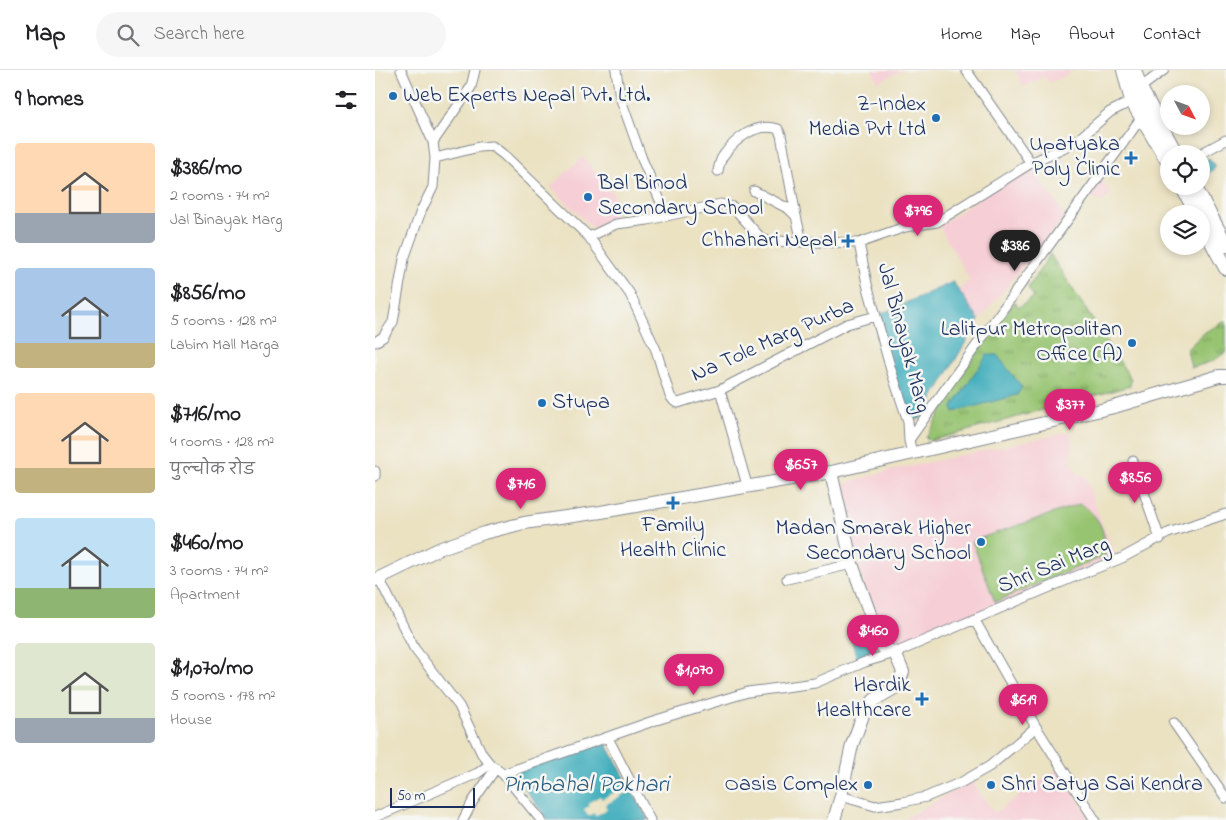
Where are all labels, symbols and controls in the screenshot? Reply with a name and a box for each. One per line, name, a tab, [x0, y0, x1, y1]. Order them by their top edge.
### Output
search box	[96, 12, 446, 57]
text: Map	[25, 17, 66, 52]
icon: search	[114, 21, 142, 49]
text: Search here	[154, 21, 245, 48]
text: Home	[941, 22, 982, 48]
text: Map	[1010, 22, 1041, 48]
text: About	[1069, 22, 1115, 48]
text: Contact	[1143, 22, 1201, 48]
place label: Web Experts Nepal Pvt. Ltd.	[403, 80, 650, 112]
text: 9 homes	[15, 85, 84, 115]
north arrow	[1160, 85, 1210, 135]
map controls	[1160, 85, 1210, 255]
icon: filters	[332, 86, 360, 114]
place label: Z-Index Media Pvt Ltd	[808, 89, 926, 146]
marker: Web Experts Nepal Pvt. Ltd.	[387, 90, 399, 102]
marker: Z-Index Media Pvt Ltd	[930, 112, 942, 124]
place label: Upatyaka Poly Clinic	[1029, 129, 1120, 187]
button: locate	[1160, 145, 1210, 195]
marker: Upatyaka Poly Clinic	[1124, 151, 1138, 165]
text: $386/mo	[170, 154, 242, 184]
icon: home	[55, 163, 115, 223]
place label: Bal Binod Secondary School	[597, 168, 763, 226]
text: 2 rooms · 74 m²	[170, 184, 270, 208]
marker: Bal Binod Secondary School	[582, 191, 594, 203]
pin: $796	[888, 194, 948, 237]
text: $796	[904, 199, 932, 223]
button: layers	[1160, 205, 1210, 255]
text: Jal Binayak Marg	[170, 208, 282, 232]
place label: Chhahari Nepal	[701, 225, 837, 257]
pin: $386	[985, 230, 1045, 272]
marker: Chhahari Nepal	[841, 234, 855, 248]
text: $386	[1000, 234, 1030, 258]
street label: Jal Binayak Marg	[867, 259, 938, 417]
text: $856/mo	[170, 279, 246, 309]
icon: home	[55, 288, 115, 348]
street label: Na Tole Marg Purba	[686, 291, 860, 392]
text: 5 rooms · 128 m²	[170, 309, 277, 333]
place label: Lalitpur Metropolitan Office (A)	[941, 314, 1122, 371]
text: Labim Mall Marga	[170, 333, 279, 357]
marker: Lalitpur Metropolitan Office (A)	[1126, 337, 1138, 349]
place label: Stupa	[552, 387, 610, 419]
pin: $377	[1040, 388, 1100, 431]
text: $377	[1055, 393, 1085, 417]
marker: Stupa	[536, 397, 548, 409]
text: $716/mo	[170, 400, 241, 430]
icon: home	[55, 413, 115, 473]
text: 4 rooms · 128 m²	[170, 430, 274, 454]
pin: $657	[771, 448, 831, 491]
text: $657	[785, 453, 817, 477]
text: पुल्चोक रोड	[170, 458, 255, 482]
pin: $856	[1105, 462, 1165, 504]
text: $856	[1119, 466, 1151, 490]
pin: $716	[491, 468, 551, 510]
text: $716	[507, 472, 535, 496]
marker: Family Health Clinic	[666, 496, 680, 510]
place label: Family Health Clinic	[620, 510, 726, 567]
place label: Madan Smarak Higher Secondary School	[775, 513, 971, 571]
text: $460/mo	[170, 529, 243, 559]
street label: Shri Sai Marg	[993, 529, 1115, 604]
marker: Madan Smarak Higher Secondary School	[975, 536, 987, 548]
icon: home	[55, 538, 115, 598]
text: 3 rooms · 74 m²	[170, 559, 269, 583]
text: Apartment	[170, 583, 240, 607]
pin: $460	[843, 614, 903, 657]
text: $460	[858, 619, 888, 643]
text: $1,070/mo	[170, 654, 254, 684]
pin: $1,070	[653, 654, 735, 696]
text: $1,070	[675, 658, 713, 682]
icon: home	[55, 663, 115, 723]
place label: Hardik Healthcare	[817, 670, 911, 727]
text: 5 rooms · 178 m²	[170, 684, 276, 708]
pin: $619	[993, 684, 1053, 726]
text: $619	[1010, 688, 1036, 712]
marker: Hardik Healthcare	[915, 692, 929, 706]
text: House	[170, 708, 212, 732]
water label: Pimbahal Pokhari	[503, 768, 672, 803]
place label: Oasis Complex	[725, 769, 858, 801]
place label: Shri Satya Sai Kendra	[1001, 769, 1203, 802]
marker: Oasis Complex	[862, 779, 874, 791]
marker: Shri Satya Sai Kendra	[985, 779, 997, 791]
scale bar	[390, 785, 475, 808]
text: 50 m	[397, 786, 425, 807]

